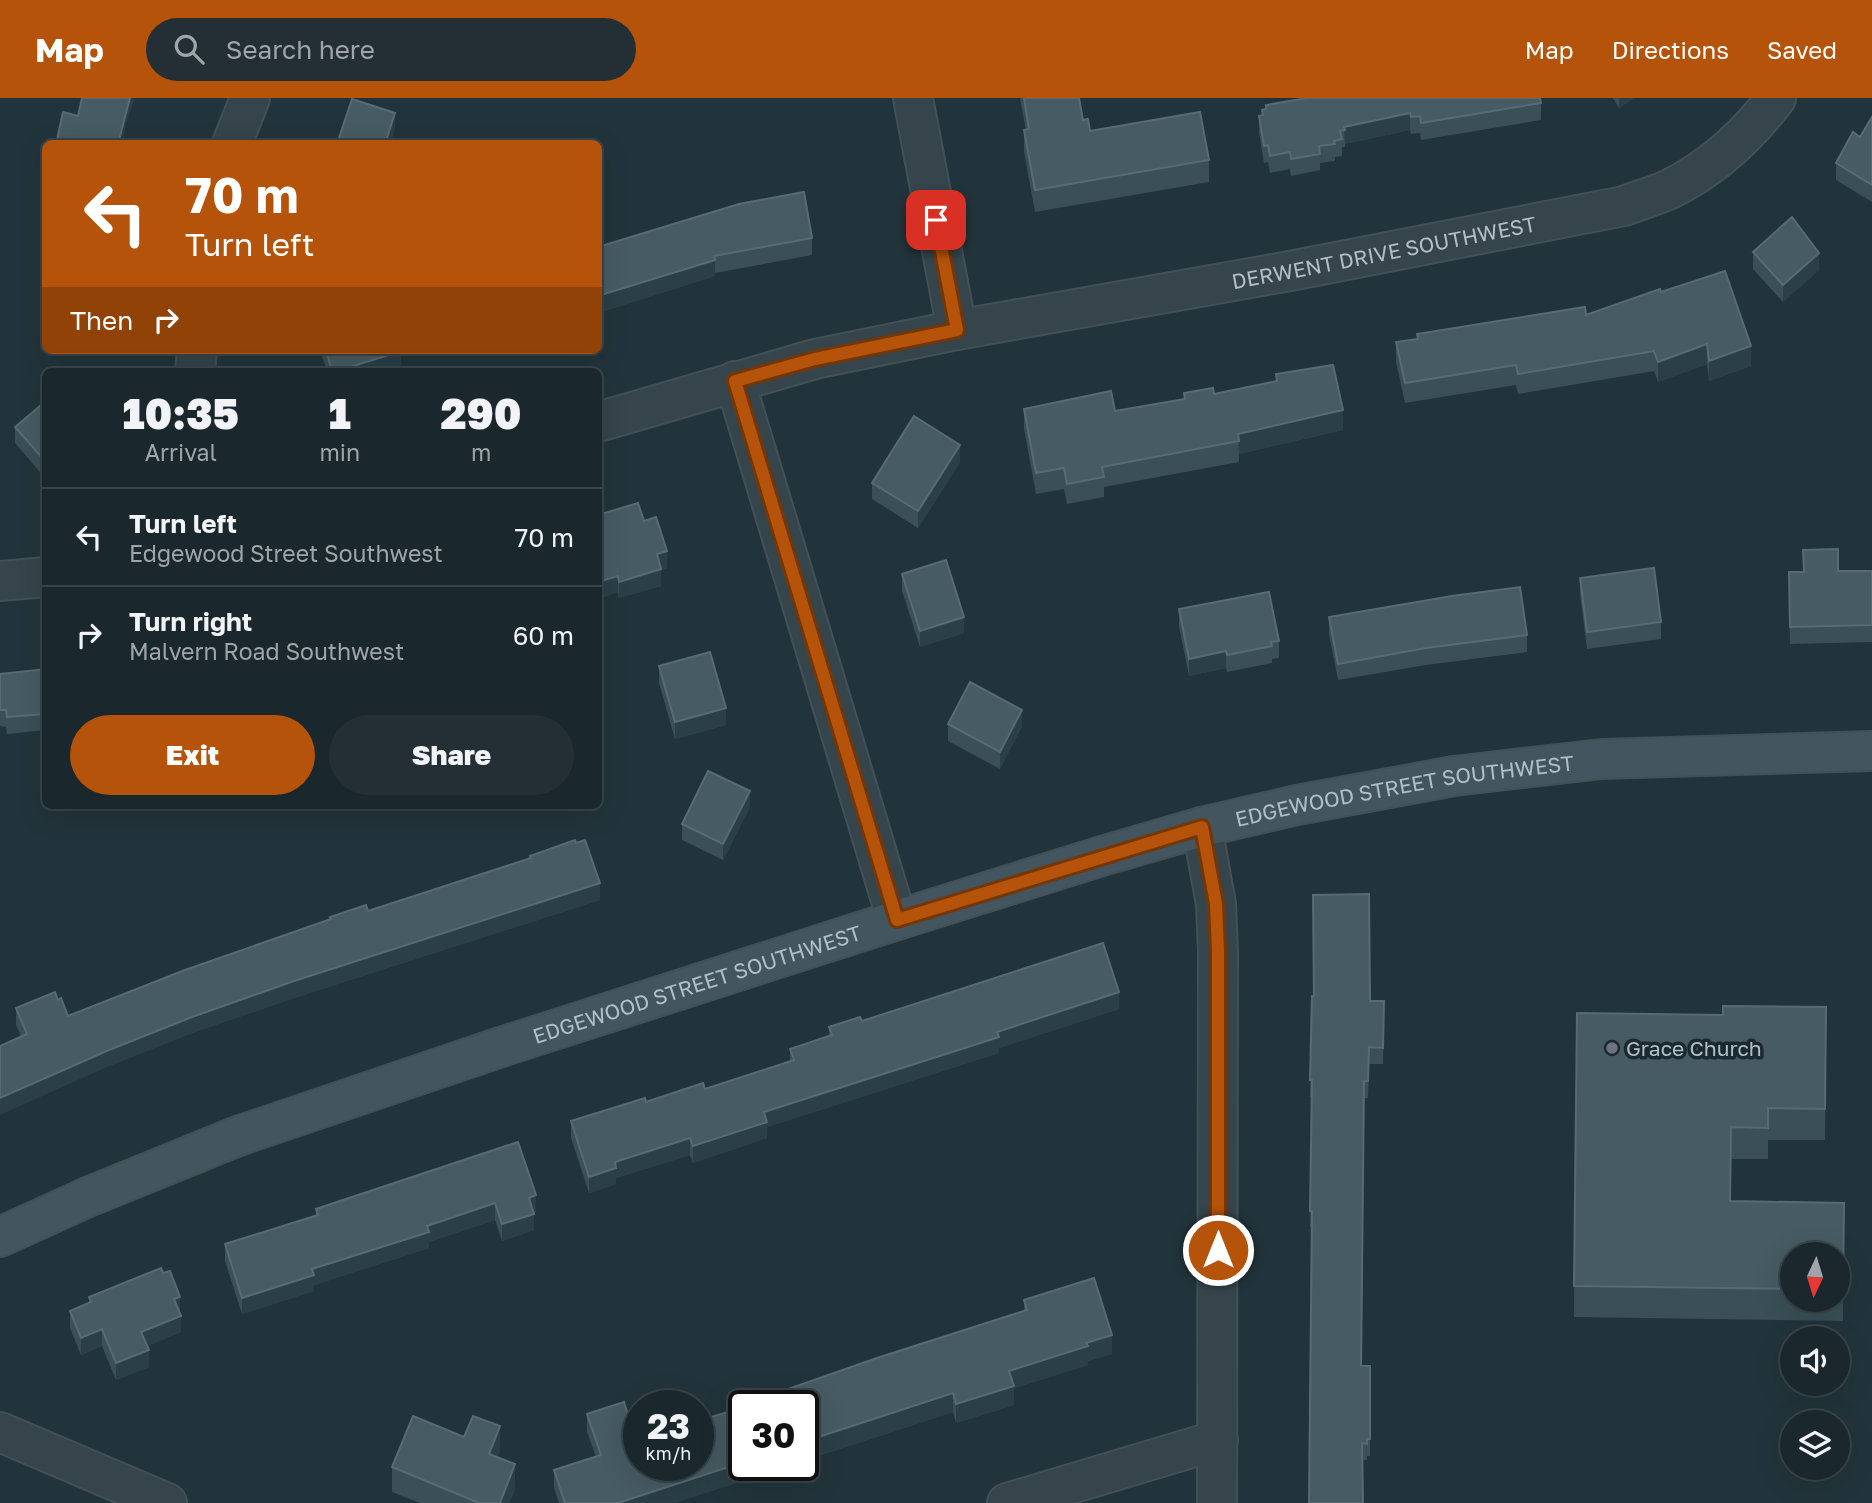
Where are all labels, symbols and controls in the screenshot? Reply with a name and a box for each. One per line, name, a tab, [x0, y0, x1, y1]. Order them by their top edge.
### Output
search box	[146, 18, 636, 81]
text: Map	[35, 30, 104, 69]
icon: search	[170, 30, 208, 68]
text: Search here	[226, 34, 375, 65]
text: Map	[1525, 35, 1574, 64]
text: Directions	[1612, 35, 1729, 64]
text: Saved	[1767, 35, 1837, 64]
text: 70 m	[185, 165, 299, 224]
icon: left	[70, 168, 161, 259]
pin	[906, 190, 966, 250]
icon: arrive	[917, 201, 955, 239]
street label: DERWENT DRIVE SOUTHWEST	[1230, 210, 1538, 294]
text: Turn left	[185, 225, 314, 263]
icon: right	[147, 301, 185, 339]
text: Then	[70, 305, 133, 336]
text: 10:35	[122, 388, 239, 438]
text: 1	[329, 388, 351, 438]
text: 290	[441, 388, 522, 438]
text: Arrival	[145, 438, 217, 466]
text: min	[319, 438, 360, 466]
text: m	[471, 438, 491, 466]
text: Turn left	[129, 508, 237, 539]
icon: left	[70, 518, 108, 556]
text: 70 m	[515, 522, 574, 553]
text: Edgewood Street Southwest	[129, 539, 443, 567]
text: Turn right	[129, 606, 252, 637]
icon: right	[70, 616, 108, 654]
text: 60 m	[513, 620, 574, 651]
text: Malvern Road Southwest	[129, 637, 404, 665]
button: Exit	[70, 715, 315, 795]
button: Share	[329, 715, 574, 795]
street label: EDGEWOOD STREET SOUTHWEST	[1232, 749, 1575, 832]
street label: EDGEWOOD STREET SOUTHWEST	[529, 919, 864, 1049]
place label: Grace Church	[1626, 1035, 1762, 1061]
marker: Grace Church	[1604, 1040, 1620, 1056]
position arrow	[1181, 1213, 1255, 1287]
north arrow	[1780, 1242, 1850, 1312]
map controls	[1780, 1242, 1850, 1480]
button: sound	[1780, 1326, 1850, 1396]
speed limit sign: 30	[728, 1390, 819, 1481]
text: 23	[647, 1405, 690, 1447]
button: layers	[1780, 1410, 1850, 1480]
text: km/h	[646, 1442, 691, 1464]

